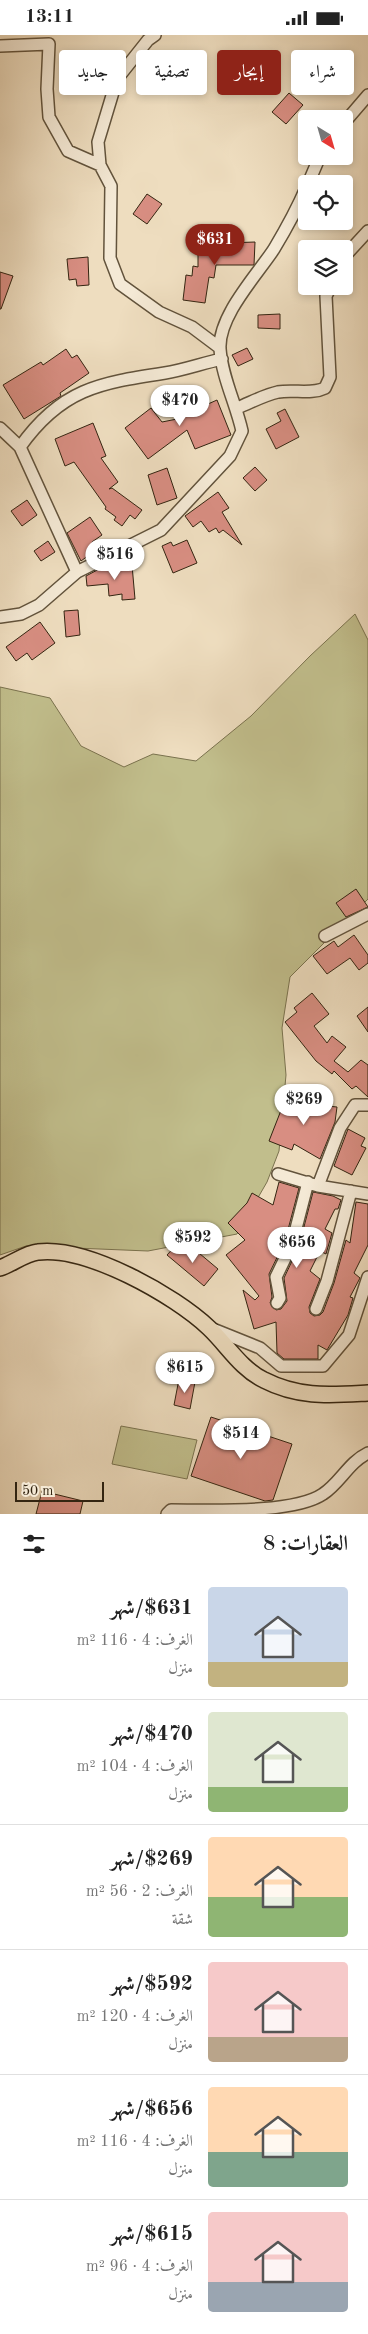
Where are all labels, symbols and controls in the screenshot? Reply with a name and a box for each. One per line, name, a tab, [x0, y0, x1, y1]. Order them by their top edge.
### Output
text: 13:11	[25, 8, 74, 27]
chip: جديد	[59, 50, 126, 95]
chip: تصفية	[136, 50, 207, 95]
chip: إيجار	[217, 50, 281, 95]
chip: شراء	[291, 50, 354, 95]
north arrow	[298, 110, 352, 165]
map controls	[298, 110, 353, 295]
button: locate	[298, 175, 353, 230]
pin: $631	[185, 223, 245, 266]
text: $631	[196, 232, 234, 248]
button: layers	[298, 240, 353, 295]
pin: $470	[150, 385, 210, 427]
text: $470	[161, 393, 199, 409]
pin: $516	[85, 539, 145, 581]
text: $516	[96, 547, 134, 563]
pin: $269	[274, 1083, 334, 1126]
text: $269	[285, 1092, 323, 1108]
pin: $592	[163, 1221, 223, 1264]
pin: $656	[267, 1227, 327, 1269]
text: $592	[174, 1230, 212, 1246]
text: $656	[278, 1235, 316, 1251]
pin: $615	[155, 1351, 215, 1394]
text: $615	[166, 1360, 204, 1376]
pin: $514	[211, 1417, 271, 1460]
text: $514	[222, 1426, 260, 1442]
scale bar	[15, 1479, 104, 1502]
text: 50 m	[22, 1484, 53, 1498]
icon: filters	[20, 1530, 48, 1558]
text: العقارات: 8	[263, 1534, 348, 1555]
text: $631/شهر	[111, 1598, 193, 1619]
icon: home	[248, 1607, 308, 1667]
text: الغرف: 4 · 116 m²	[77, 1633, 193, 1649]
text: منزل	[168, 1661, 193, 1677]
text: $470/شهر	[111, 1724, 193, 1745]
icon: home	[248, 1732, 308, 1792]
text: الغرف: 4 · 104 m²	[77, 1759, 193, 1775]
text: منزل	[168, 1787, 193, 1803]
text: $269/شهر	[111, 1849, 193, 1870]
icon: home	[248, 1857, 308, 1917]
text: الغرف: 2 · 56 m²	[86, 1884, 193, 1900]
text: شقة	[172, 1912, 193, 1928]
text: $592/شهر	[111, 1974, 193, 1995]
icon: home	[248, 1982, 308, 2042]
text: الغرف: 4 · 120 m²	[77, 2009, 193, 2025]
text: منزل	[168, 2037, 193, 2053]
text: $656/شهر	[111, 2099, 193, 2120]
icon: home	[248, 2107, 308, 2167]
text: الغرف: 4 · 116 m²	[77, 2134, 193, 2150]
text: منزل	[168, 2162, 193, 2178]
text: $615/شهر	[111, 2224, 193, 2245]
icon: home	[248, 2232, 308, 2292]
text: الغرف: 4 · 96 m²	[86, 2259, 193, 2275]
text: منزل	[168, 2287, 193, 2303]

